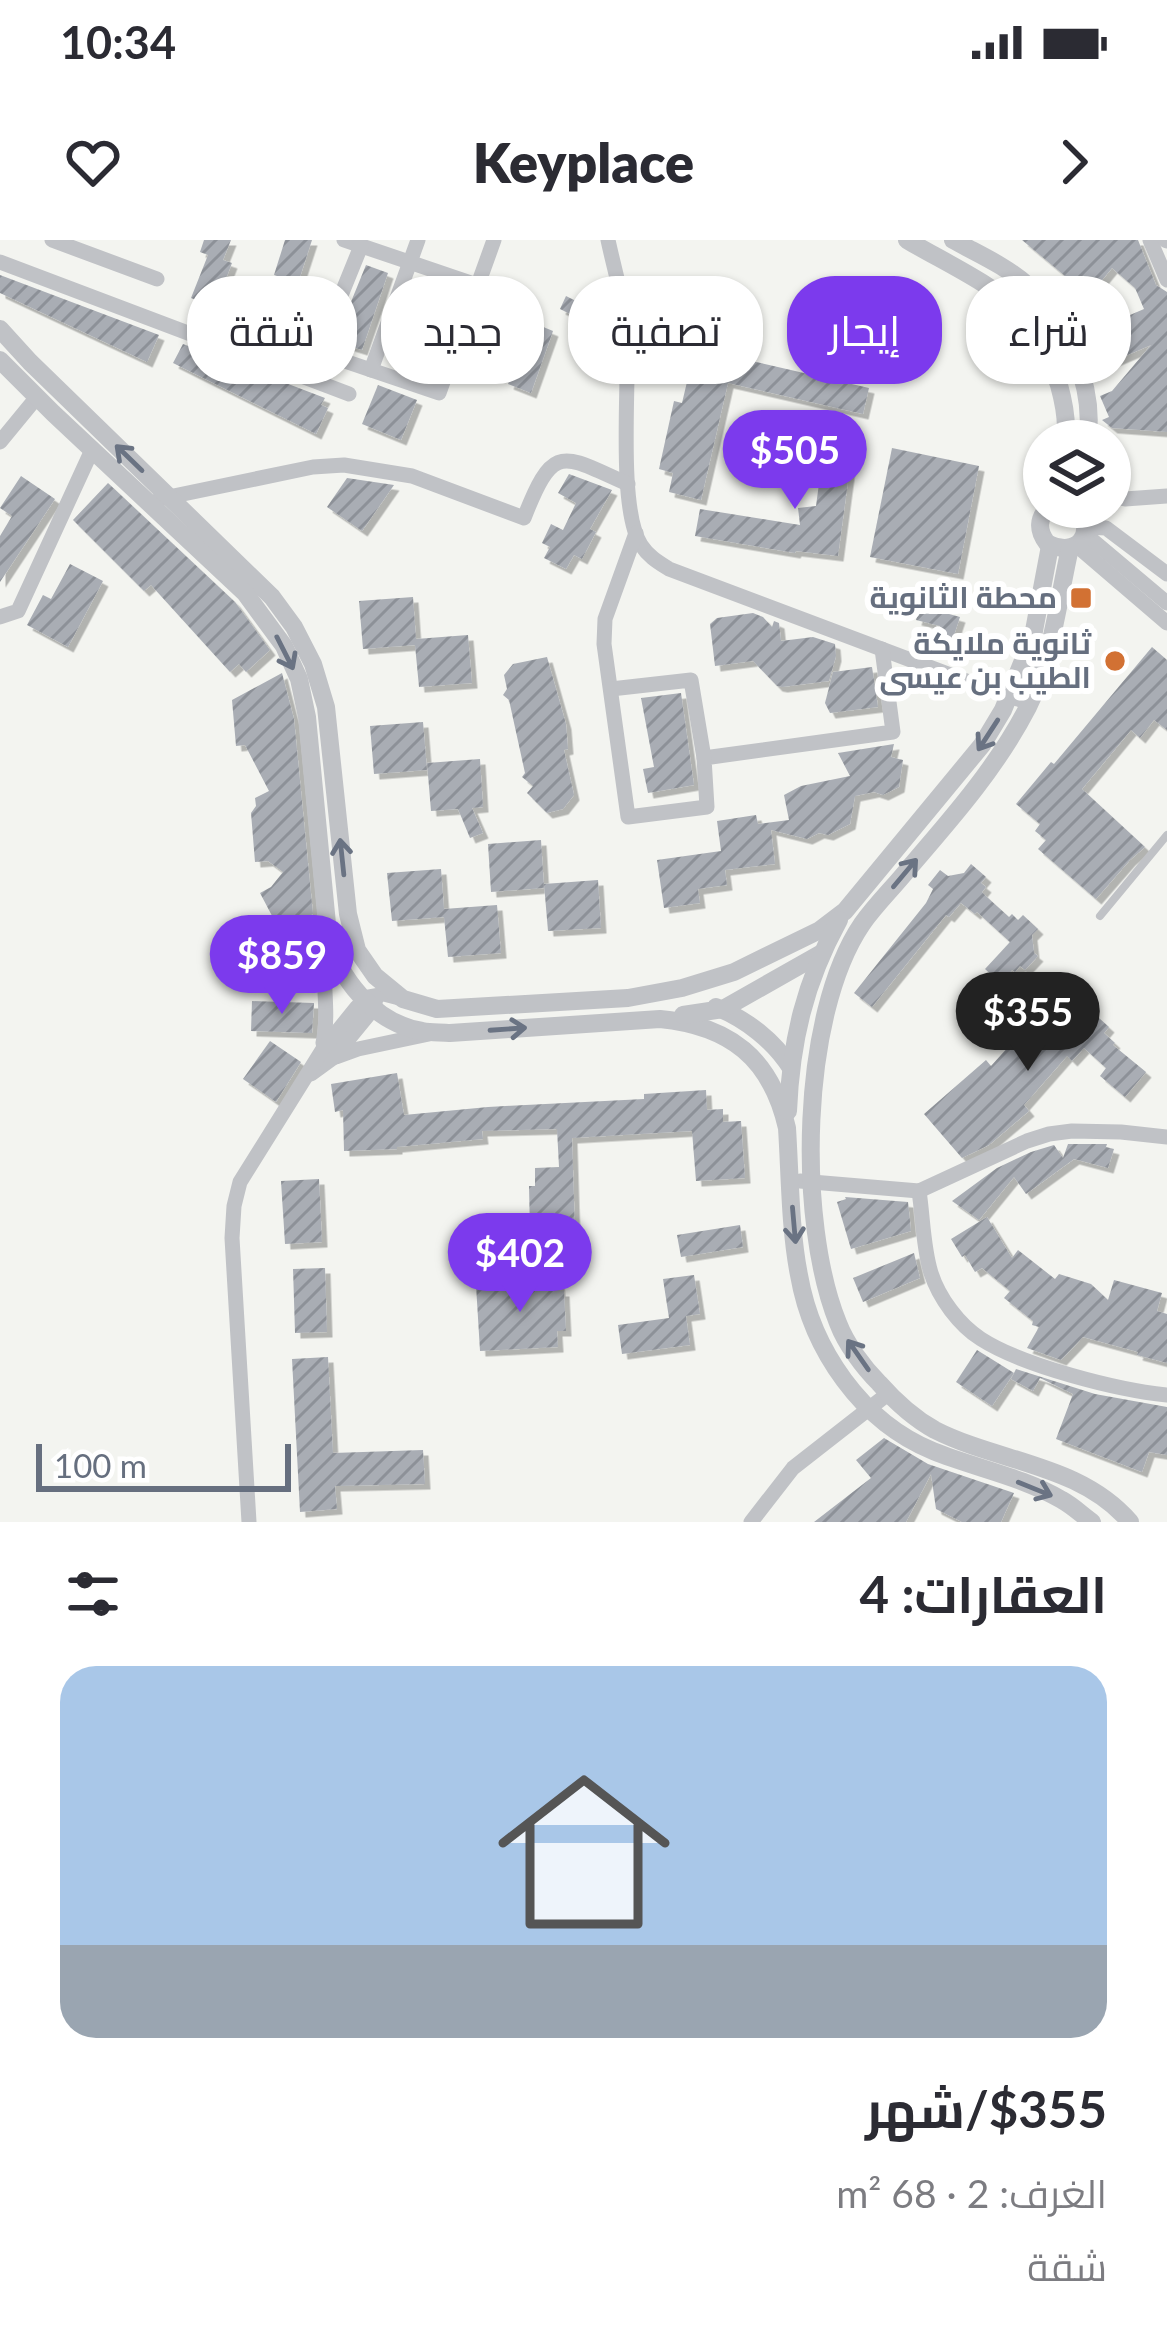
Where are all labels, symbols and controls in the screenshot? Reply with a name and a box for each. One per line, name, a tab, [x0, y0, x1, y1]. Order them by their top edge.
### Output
text: 10:34	[60, 15, 176, 69]
icon: heart	[60, 129, 126, 195]
icon: forward	[1041, 129, 1107, 195]
text: Keyplace	[473, 130, 694, 195]
chip: شقة	[187, 276, 357, 384]
chip: جديد	[381, 276, 544, 384]
chip: تصفية	[568, 276, 763, 384]
chip: إيجار	[787, 276, 942, 384]
chip: شراء	[966, 276, 1131, 384]
pin: $505	[724, 410, 866, 512]
map controls	[1023, 420, 1131, 528]
button: layers	[1023, 420, 1131, 528]
text: $505	[750, 426, 840, 472]
one-way arrow	[115, 445, 144, 473]
place label: محطة الثانوية	[870, 578, 1057, 616]
marker: محطة الثانوية	[1068, 585, 1094, 611]
place label: ثانوية ملايكة الطيب بن عيسى	[879, 624, 1092, 696]
one-way arrow	[275, 634, 298, 670]
marker: ثانوية ملايكة الطيب بن عيسى	[1102, 648, 1128, 674]
one-way arrow	[975, 717, 1000, 751]
one-way arrow	[330, 838, 353, 877]
one-way arrow	[891, 858, 919, 889]
pin: $859	[211, 915, 353, 1017]
text: $859	[237, 931, 327, 977]
pin: $355	[957, 972, 1099, 1074]
text: $355	[983, 988, 1073, 1034]
one-way arrow	[488, 1017, 527, 1040]
one-way arrow	[783, 1205, 806, 1244]
pin: $402	[449, 1213, 591, 1315]
text: $402	[475, 1229, 565, 1275]
one-way arrow	[846, 1339, 871, 1372]
scale bar	[36, 1438, 291, 1491]
text: 100 m	[54, 1445, 147, 1485]
one-way arrow	[1016, 1480, 1053, 1501]
icon: filters	[60, 1561, 126, 1627]
text: العقارات: 4	[859, 1563, 1107, 1624]
icon: home	[476, 1744, 692, 1960]
text: $355/شهر	[865, 2078, 1107, 2139]
text: الغرف: 2 · 68 m²	[836, 2170, 1107, 2216]
text: شقة	[1027, 2243, 1107, 2289]

